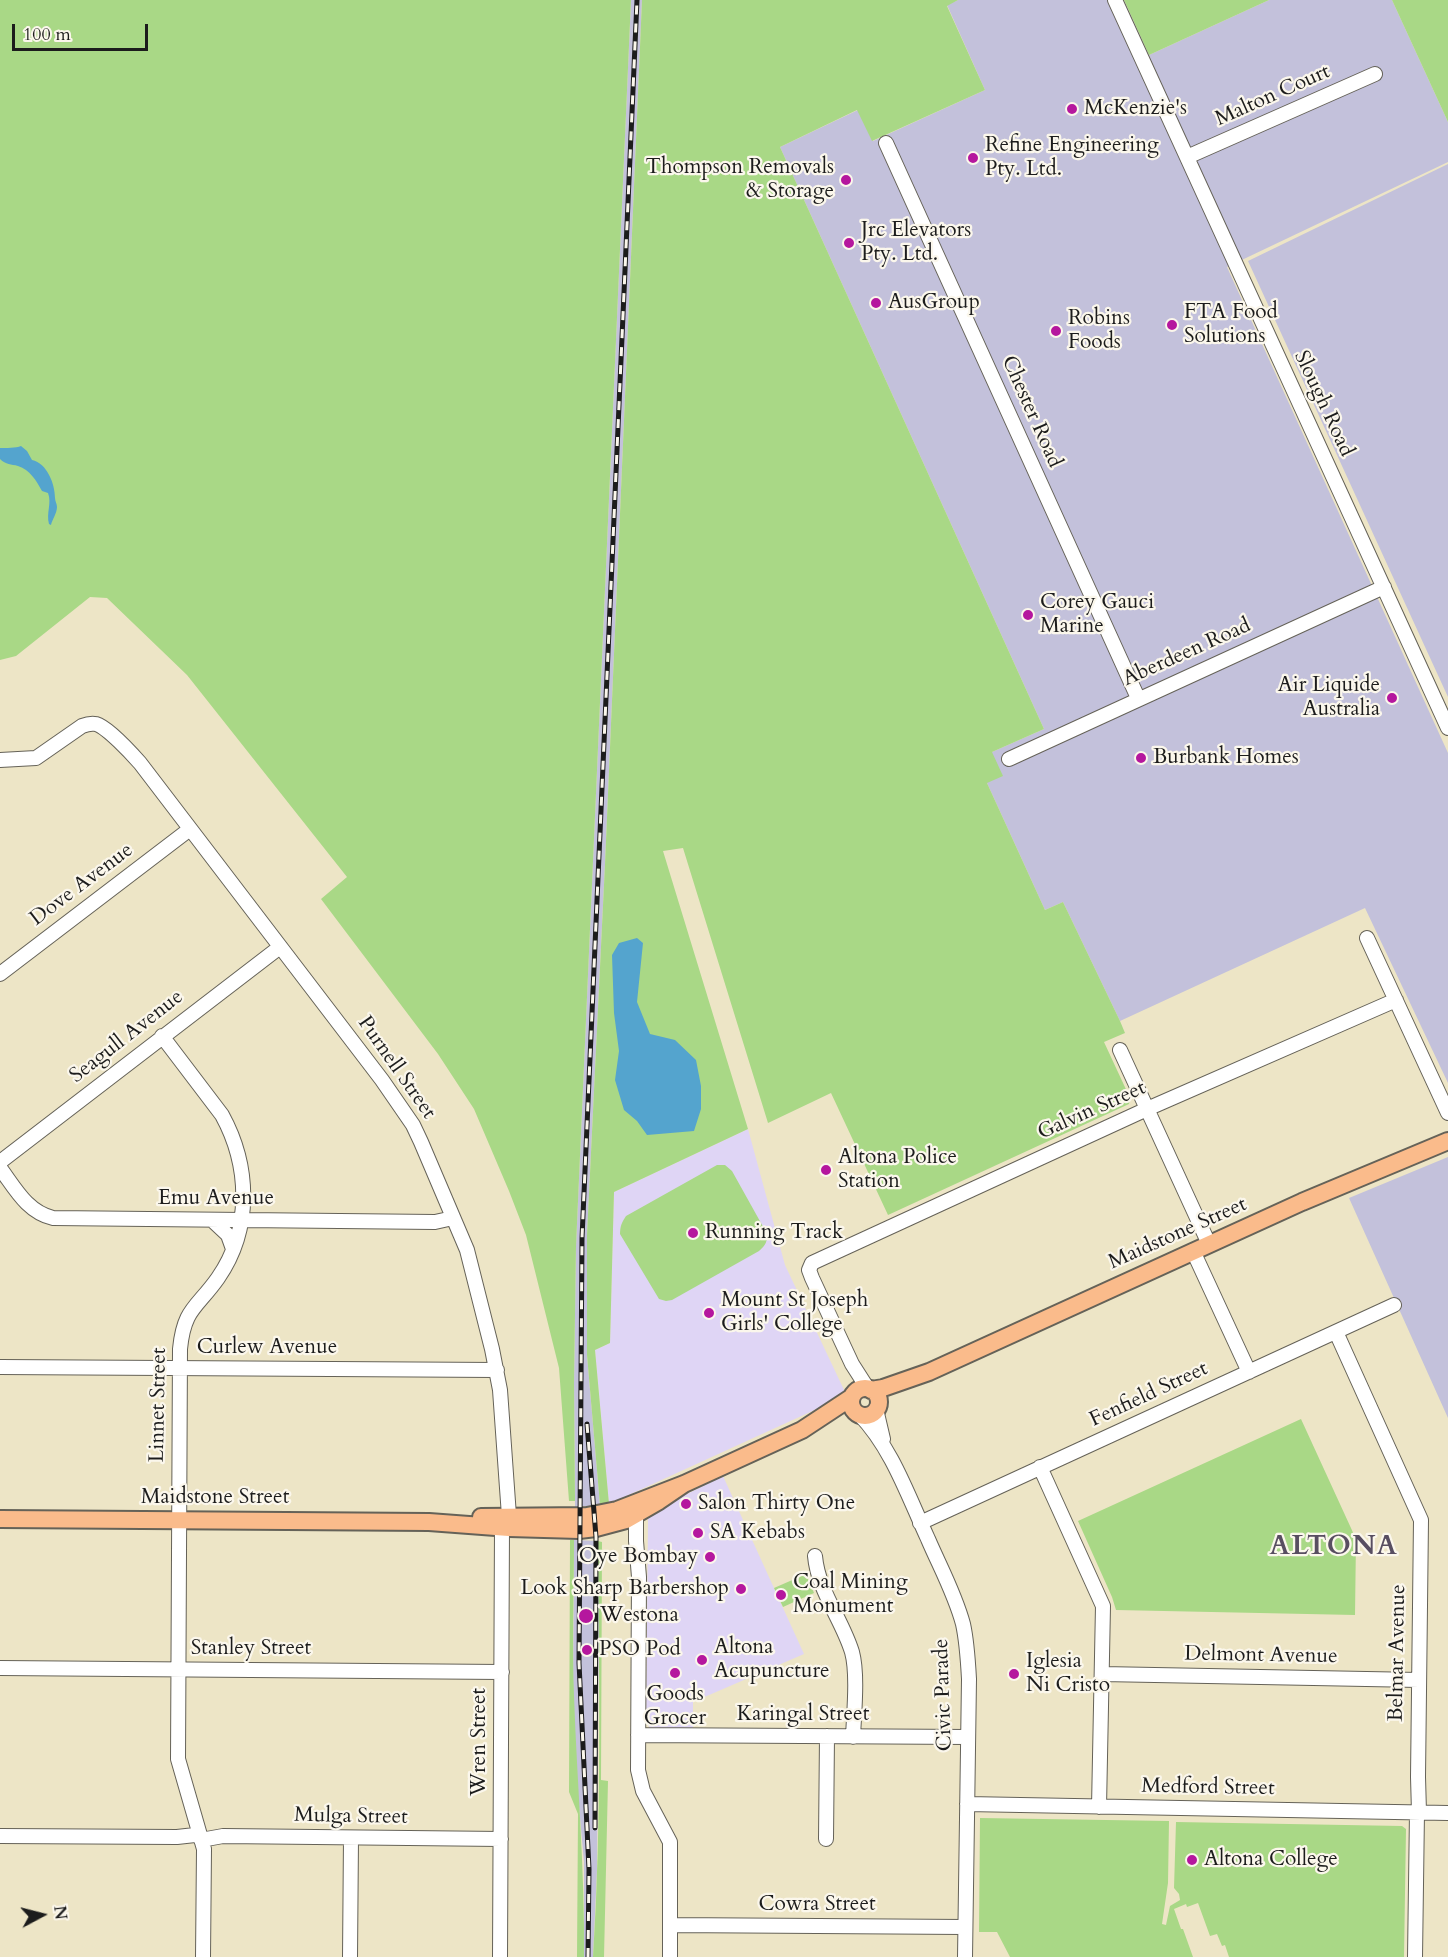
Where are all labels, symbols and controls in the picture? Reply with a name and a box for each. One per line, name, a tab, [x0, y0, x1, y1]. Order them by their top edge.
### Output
scale bar	[15, 12, 152, 50]
text: 100 m	[23, 22, 71, 47]
street label: Malton Court	[1212, 59, 1334, 133]
place label: McKenzie's	[1084, 96, 1187, 122]
marker: McKenzie's	[1065, 102, 1079, 116]
place label: Refine Engineering Pty. Ltd.	[985, 133, 1159, 183]
marker: Refine Engineering Pty. Ltd.	[966, 151, 980, 165]
place label: Thompson Removals & Storage	[646, 155, 834, 205]
marker: Thompson Removals & Storage	[839, 173, 853, 187]
place label: Jrc Elevators Pty. Ltd.	[861, 218, 971, 268]
marker: Jrc Elevators Pty. Ltd.	[842, 236, 856, 250]
place label: AusGroup	[888, 290, 980, 316]
marker: AusGroup	[869, 296, 883, 310]
place label: FTA Food Solutions	[1184, 300, 1278, 350]
place label: Robins Foods	[1068, 306, 1130, 356]
marker: FTA Food Solutions	[1165, 318, 1179, 332]
marker: Robins Foods	[1049, 324, 1063, 338]
street label: Slough Road	[1288, 347, 1358, 461]
street label: Chester Road	[995, 352, 1067, 472]
place label: Corey Gauci Marine	[1040, 590, 1154, 640]
marker: Corey Gauci Marine	[1021, 608, 1035, 622]
street label: Aberdeen Road	[1119, 614, 1255, 692]
place label: Air Liquide Australia	[1278, 673, 1380, 723]
marker: Air Liquide Australia	[1385, 691, 1399, 705]
place label: Burbank Homes	[1153, 745, 1299, 771]
marker: Burbank Homes	[1134, 751, 1148, 765]
street label: Dove Avenue	[26, 838, 138, 932]
street label: Seagull Avenue	[65, 985, 189, 1089]
street label: Purnell Street	[351, 1012, 441, 1124]
street label: Galvin Street	[1034, 1076, 1150, 1146]
place label: Altona Police Station	[838, 1145, 957, 1195]
marker: Altona Police Station	[819, 1163, 833, 1177]
street label: Emu Avenue	[158, 1186, 274, 1212]
street label: Maidstone Street	[1105, 1192, 1251, 1276]
place label: Running Track	[705, 1220, 843, 1246]
marker: Running Track	[686, 1226, 700, 1240]
place label: Mount St Joseph Girls' College	[721, 1288, 868, 1338]
marker: Mount St Joseph Girls' College	[702, 1306, 716, 1320]
street label: Curlew Avenue	[197, 1335, 337, 1361]
street label: Linnet Street	[145, 1347, 173, 1463]
street label: Fenfield Street	[1086, 1357, 1212, 1433]
street label: Maidstone Street	[141, 1485, 289, 1511]
place label: Salon Thirty One	[698, 1491, 855, 1517]
marker: Salon Thirty One	[679, 1497, 693, 1511]
place label: SA Kebabs	[710, 1520, 805, 1546]
marker: SA Kebabs	[691, 1526, 705, 1540]
district label: ALTONA	[1270, 1532, 1398, 1564]
place label: Oye Bombay	[579, 1544, 698, 1570]
marker: Oye Bombay	[703, 1550, 717, 1564]
place label: Coal Mining Monument	[793, 1570, 908, 1620]
place label: Look Sharp Barbershop	[521, 1576, 729, 1602]
marker: Look Sharp Barbershop	[734, 1582, 748, 1596]
street label: Belmar Avenue	[1384, 1584, 1412, 1722]
marker: Coal Mining Monument	[774, 1588, 788, 1602]
place label: Westona	[600, 1603, 679, 1629]
marker: Westona	[577, 1607, 595, 1625]
place label: Altona Acupuncture	[714, 1635, 830, 1685]
street label: Stanley Street	[191, 1636, 311, 1662]
place label: PSO Pod	[599, 1637, 681, 1663]
street label: Civic Parade	[929, 1638, 959, 1752]
street label: Delmont Avenue	[1184, 1642, 1338, 1670]
marker: PSO Pod	[580, 1643, 594, 1657]
place label: Iglesia Ni Cristo	[1026, 1649, 1110, 1699]
marker: Altona Acupuncture	[695, 1653, 709, 1667]
marker: Goods Grocer	[668, 1666, 682, 1680]
marker: Iglesia Ni Cristo	[1007, 1667, 1021, 1681]
place label: Goods Grocer	[644, 1682, 706, 1732]
street label: Wren Street	[467, 1688, 493, 1796]
street label: Karingal Street	[737, 1702, 869, 1728]
street label: Medford Street	[1141, 1774, 1275, 1802]
street label: Mulga Street	[294, 1803, 408, 1831]
place label: Altona College	[1204, 1847, 1338, 1873]
marker: Altona College	[1185, 1853, 1199, 1867]
north arrow	[12, 1885, 72, 1945]
street label: Cowra Street	[758, 1892, 876, 1918]
text: N	[48, 1905, 72, 1921]

